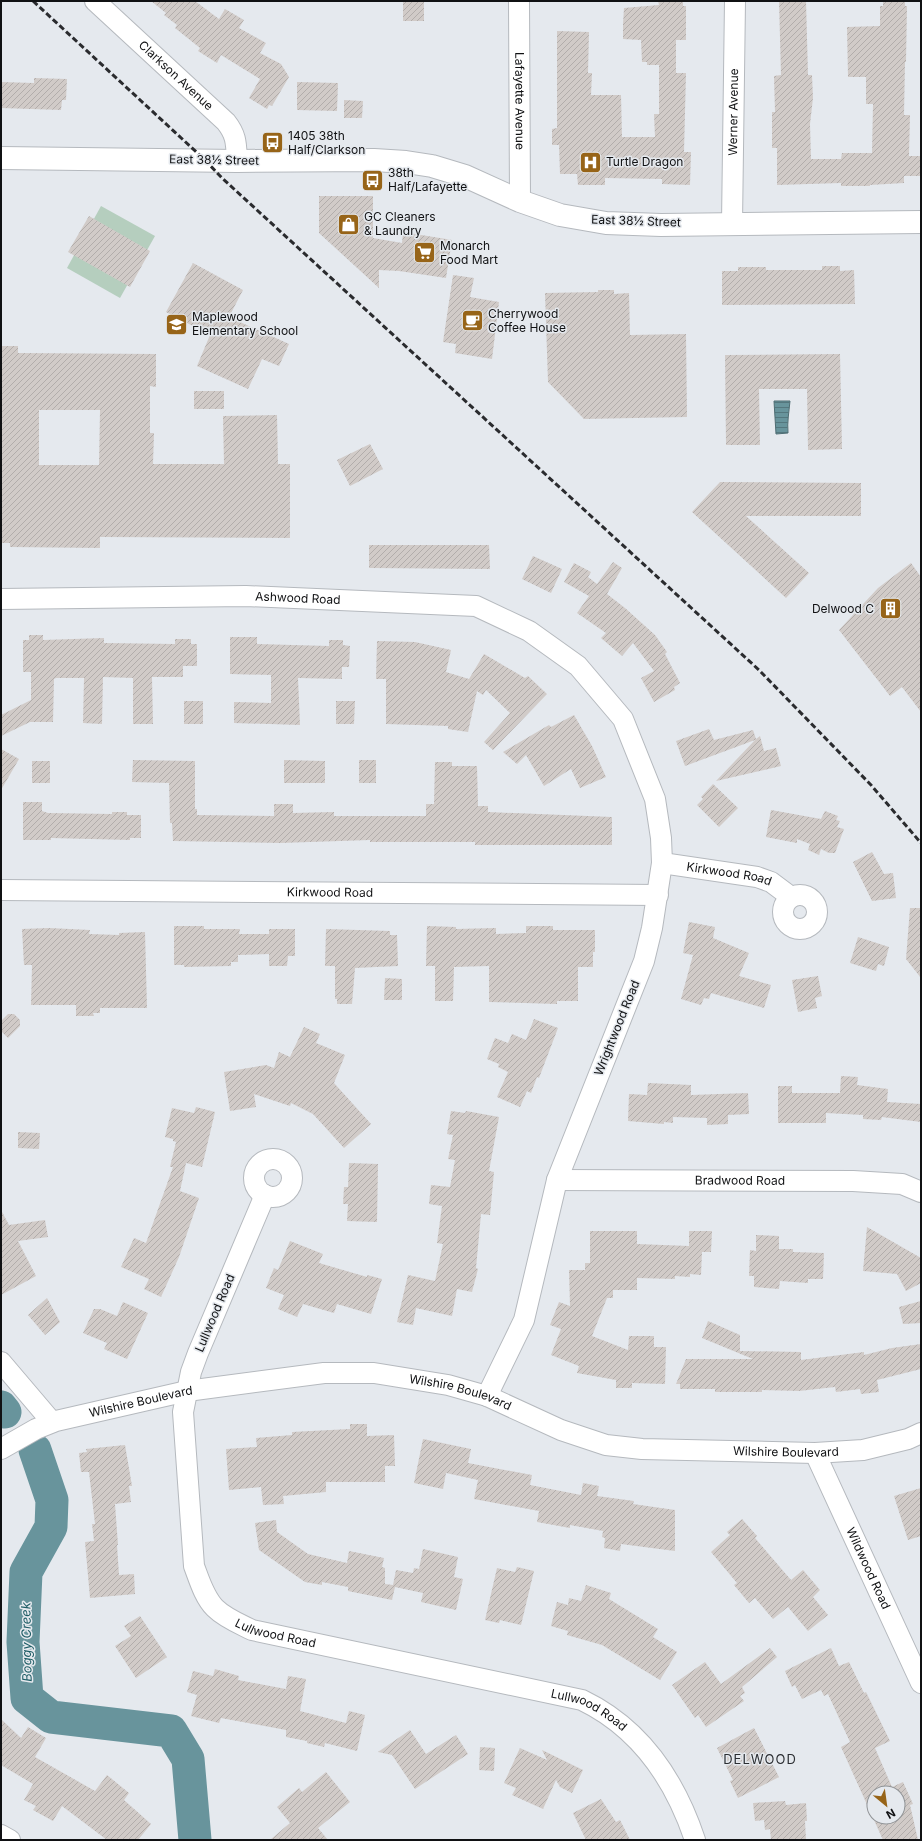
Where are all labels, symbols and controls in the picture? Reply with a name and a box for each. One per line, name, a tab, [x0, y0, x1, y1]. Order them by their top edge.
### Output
street label: Clarkson Avenue	[136, 37, 216, 113]
street label: Lafayette Avenue	[512, 52, 528, 150]
street label: Werner Avenue	[725, 68, 741, 156]
place label: 1405 38th Half/Clarkson	[288, 128, 365, 157]
bus stop icon: 1405 38th Half/Clarkson	[259, 130, 285, 156]
hospital icon: Turtle Dragon	[577, 149, 603, 175]
street label: East 38½ Street	[169, 151, 259, 168]
place label: Turtle Dragon	[606, 154, 683, 169]
place label: 38th Half/Lafayette	[388, 165, 467, 194]
bus stop icon: 38th Half/Lafayette	[360, 167, 386, 193]
place label: GC Cleaners & Laundry	[364, 209, 436, 238]
shop icon: GC Cleaners & Laundry	[335, 211, 361, 237]
street label: East 38½ Street	[591, 211, 681, 230]
place label: Monarch Food Mart	[440, 238, 498, 267]
supermarket icon: Monarch Food Mart	[411, 240, 437, 266]
place label: Cherrywood Coffee House	[488, 306, 566, 335]
cafe icon: Cherrywood Coffee House	[459, 308, 485, 334]
place label: Maplewood Elementary School	[192, 309, 298, 338]
school or university icon: Maplewood Elementary School	[164, 311, 190, 337]
street label: Ashwood Road	[255, 588, 341, 607]
building icon: Delwood C	[877, 596, 903, 622]
place label: Delwood C	[812, 601, 874, 616]
street label: Kirkwood Road	[686, 859, 774, 889]
street label: Kirkwood Road	[287, 884, 373, 900]
street label: Wrightwood Road	[591, 978, 642, 1078]
street label: Bradwood Road	[695, 1172, 785, 1188]
street label: Lullwood Road	[191, 1272, 238, 1354]
street label: Wilshire Boulevard	[408, 1371, 514, 1413]
street label: Wilshire Boulevard	[88, 1382, 193, 1420]
street label: Wilshire Boulevard	[733, 1443, 839, 1460]
street label: Wildwood Road	[843, 1525, 894, 1612]
water label: Boggy Creek	[17, 1601, 35, 1682]
street label: Lullwood Road	[233, 1615, 317, 1650]
street label: Lullwood Road	[550, 1686, 630, 1734]
district label: DELWOOD	[723, 1751, 797, 1767]
north arrow	[866, 1785, 906, 1825]
text: N	[884, 1806, 898, 1822]

